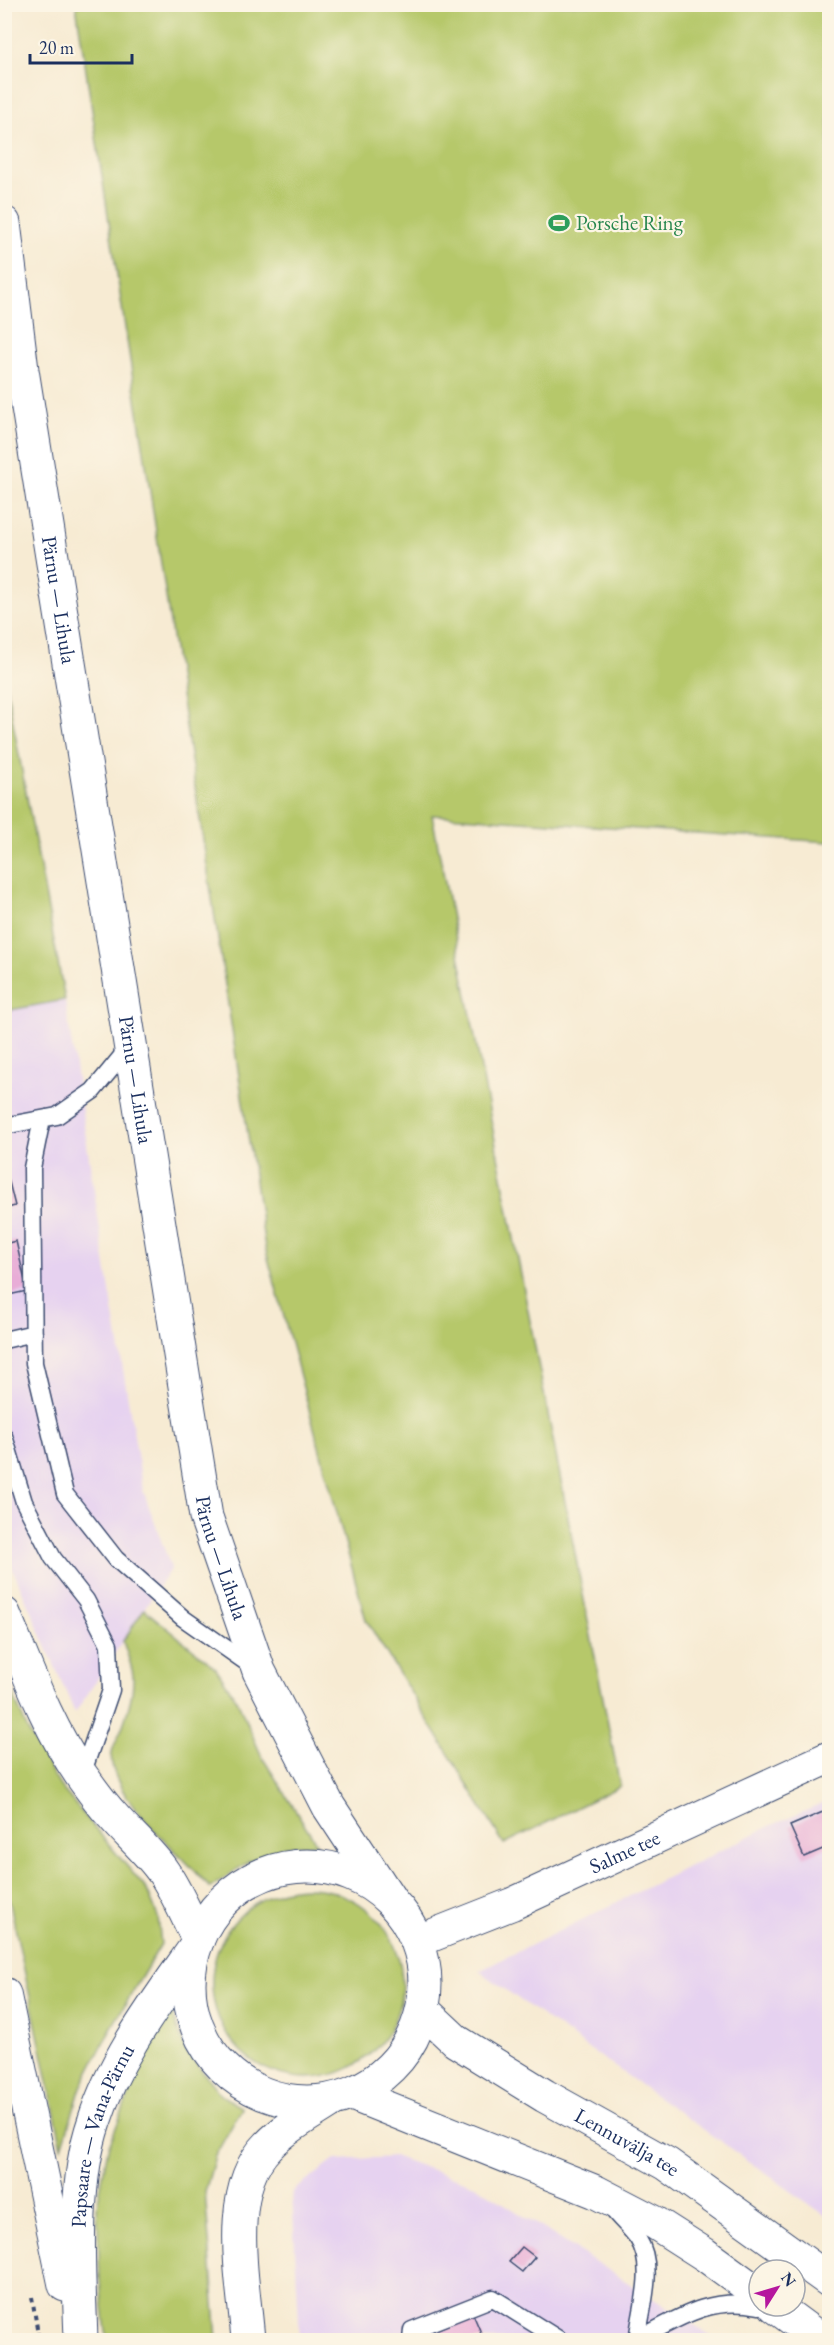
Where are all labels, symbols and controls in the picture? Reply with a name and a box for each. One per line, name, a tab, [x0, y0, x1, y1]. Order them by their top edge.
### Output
scale bar	[30, 27, 132, 65]
text: 20 m	[39, 36, 74, 59]
place label: Porsche Ring	[576, 209, 684, 236]
sports icon: Porsche Ring	[547, 211, 571, 235]
street label: Pärnu — Lihula	[36, 534, 83, 666]
street label: Pärnu — Lihula	[113, 1014, 160, 1146]
street label: Pärnu — Lihula	[190, 1494, 255, 1624]
street label: Salme tee	[585, 1824, 664, 1879]
street label: Papsaare — Vana-Pärnu	[65, 2039, 140, 2228]
street label: Lennuvälja tee	[570, 2101, 685, 2182]
north arrow	[747, 2258, 807, 2318]
text: N	[776, 2268, 801, 2291]

